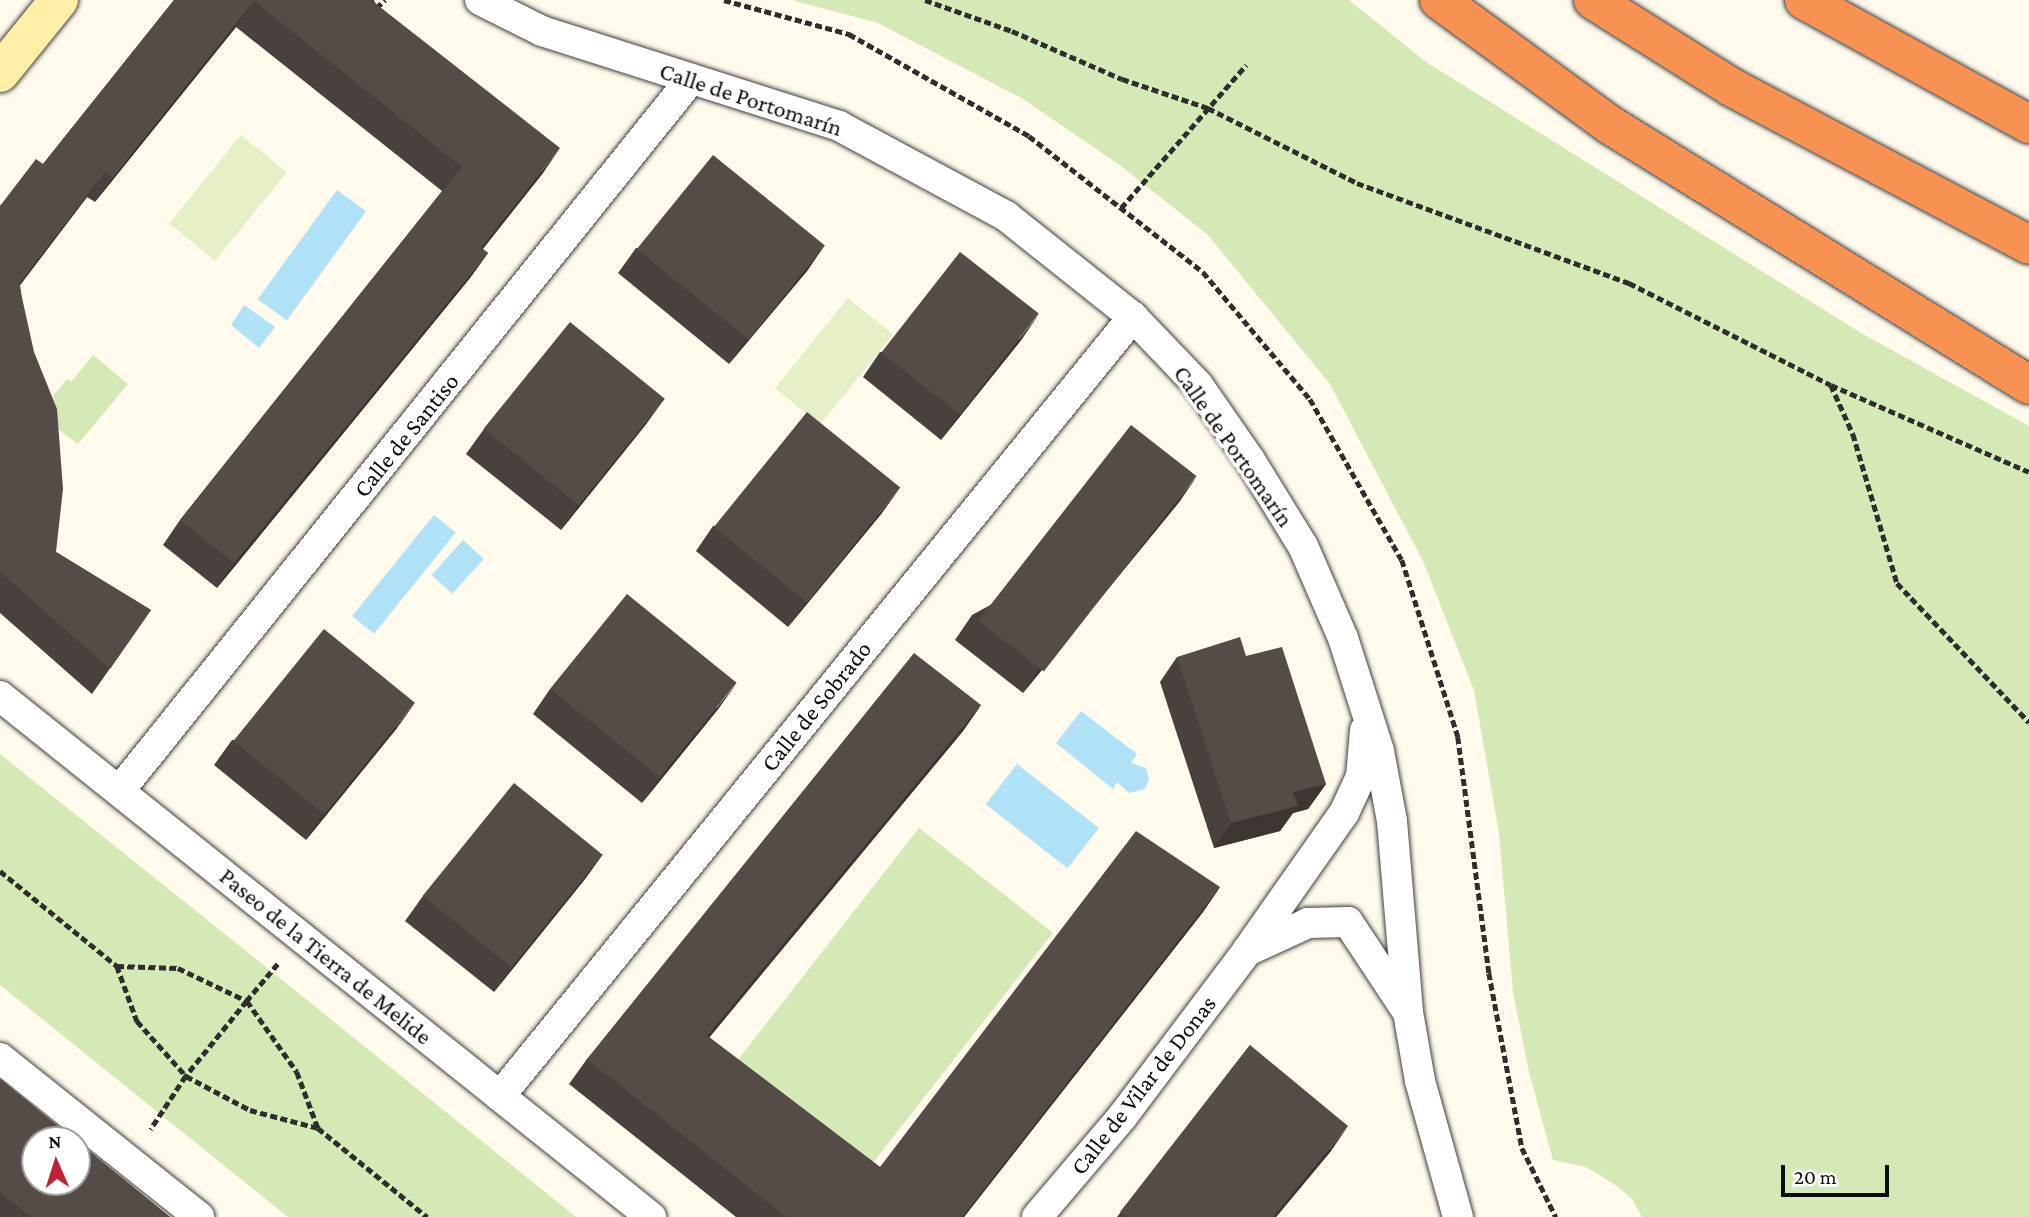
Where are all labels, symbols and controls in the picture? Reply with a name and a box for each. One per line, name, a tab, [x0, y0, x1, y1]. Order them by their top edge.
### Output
street label: Calle de Portomarín	[656, 56, 846, 142]
street label: Calle de Portomarín	[1168, 360, 1300, 532]
street label: Calle de Santiso	[347, 367, 465, 503]
street label: Calle de Sobrado	[755, 635, 877, 777]
street label: Paseo de la Tierra de Melide	[214, 861, 438, 1051]
street label: Calle de Vilar de Donas	[1064, 990, 1222, 1180]
north arrow	[21, 1126, 91, 1196]
text: N	[48, 1131, 62, 1152]
scale bar	[1784, 1150, 1892, 1194]
text: 20 m	[1794, 1165, 1837, 1189]

